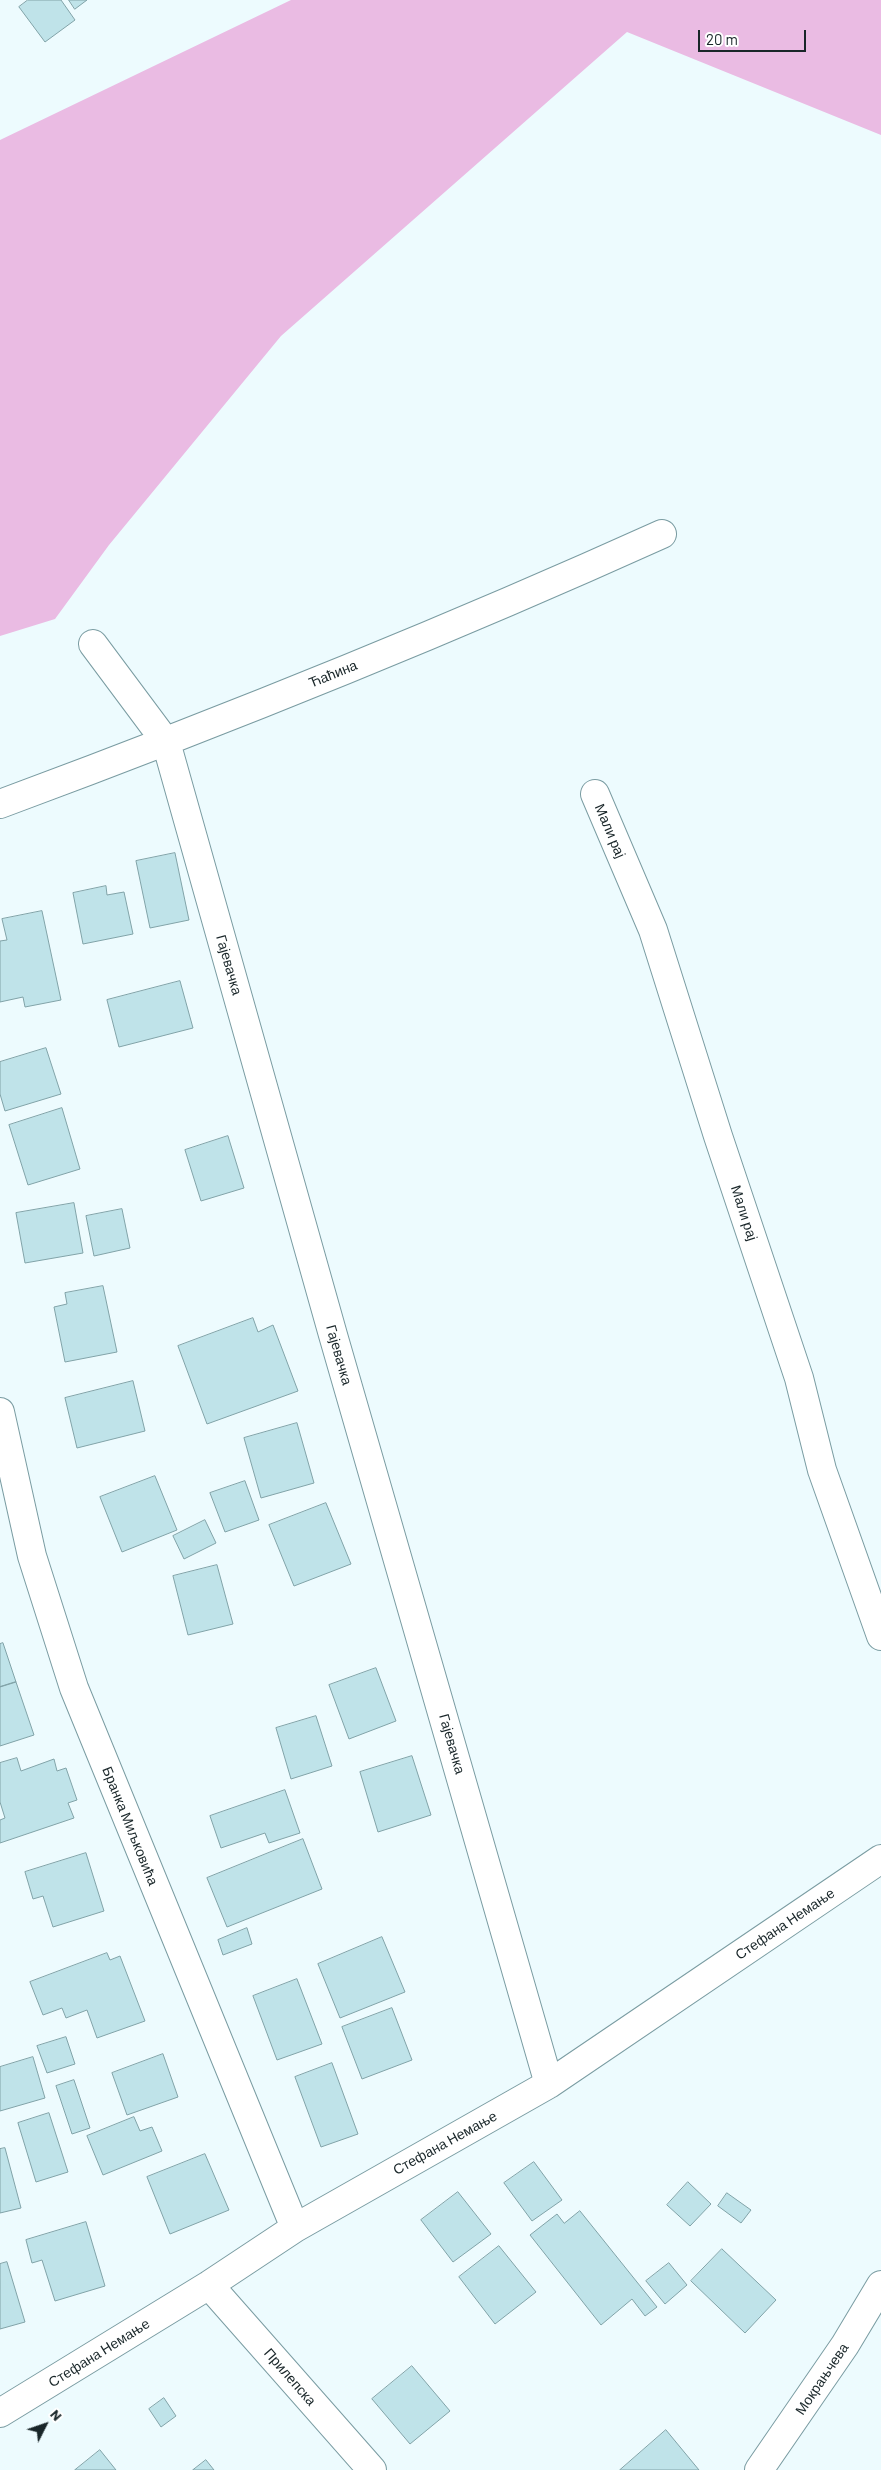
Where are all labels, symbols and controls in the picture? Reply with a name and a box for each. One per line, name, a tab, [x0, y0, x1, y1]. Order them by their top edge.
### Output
scale bar	[701, 20, 808, 52]
text: 20 m	[706, 30, 738, 48]
street label: Ћаћина	[306, 657, 360, 691]
street label: Мали рај	[591, 801, 629, 861]
street label: Гајевачка	[212, 933, 246, 997]
street label: Мали рај	[727, 1183, 761, 1243]
street label: Гајевачка	[322, 1323, 356, 1387]
street label: Гајевачка	[435, 1712, 469, 1776]
street label: Бранка Миљковића	[99, 1764, 161, 1888]
street label: Стефана Немање	[732, 1885, 838, 1963]
street label: Стефана Немање	[390, 2107, 500, 2179]
street label: Стефана Немање	[45, 2315, 153, 2391]
street label: Мокрањчева	[792, 2340, 852, 2418]
street label: Прилепска	[261, 2345, 319, 2409]
north arrow	[20, 2400, 70, 2450]
text: N	[47, 2406, 66, 2424]

